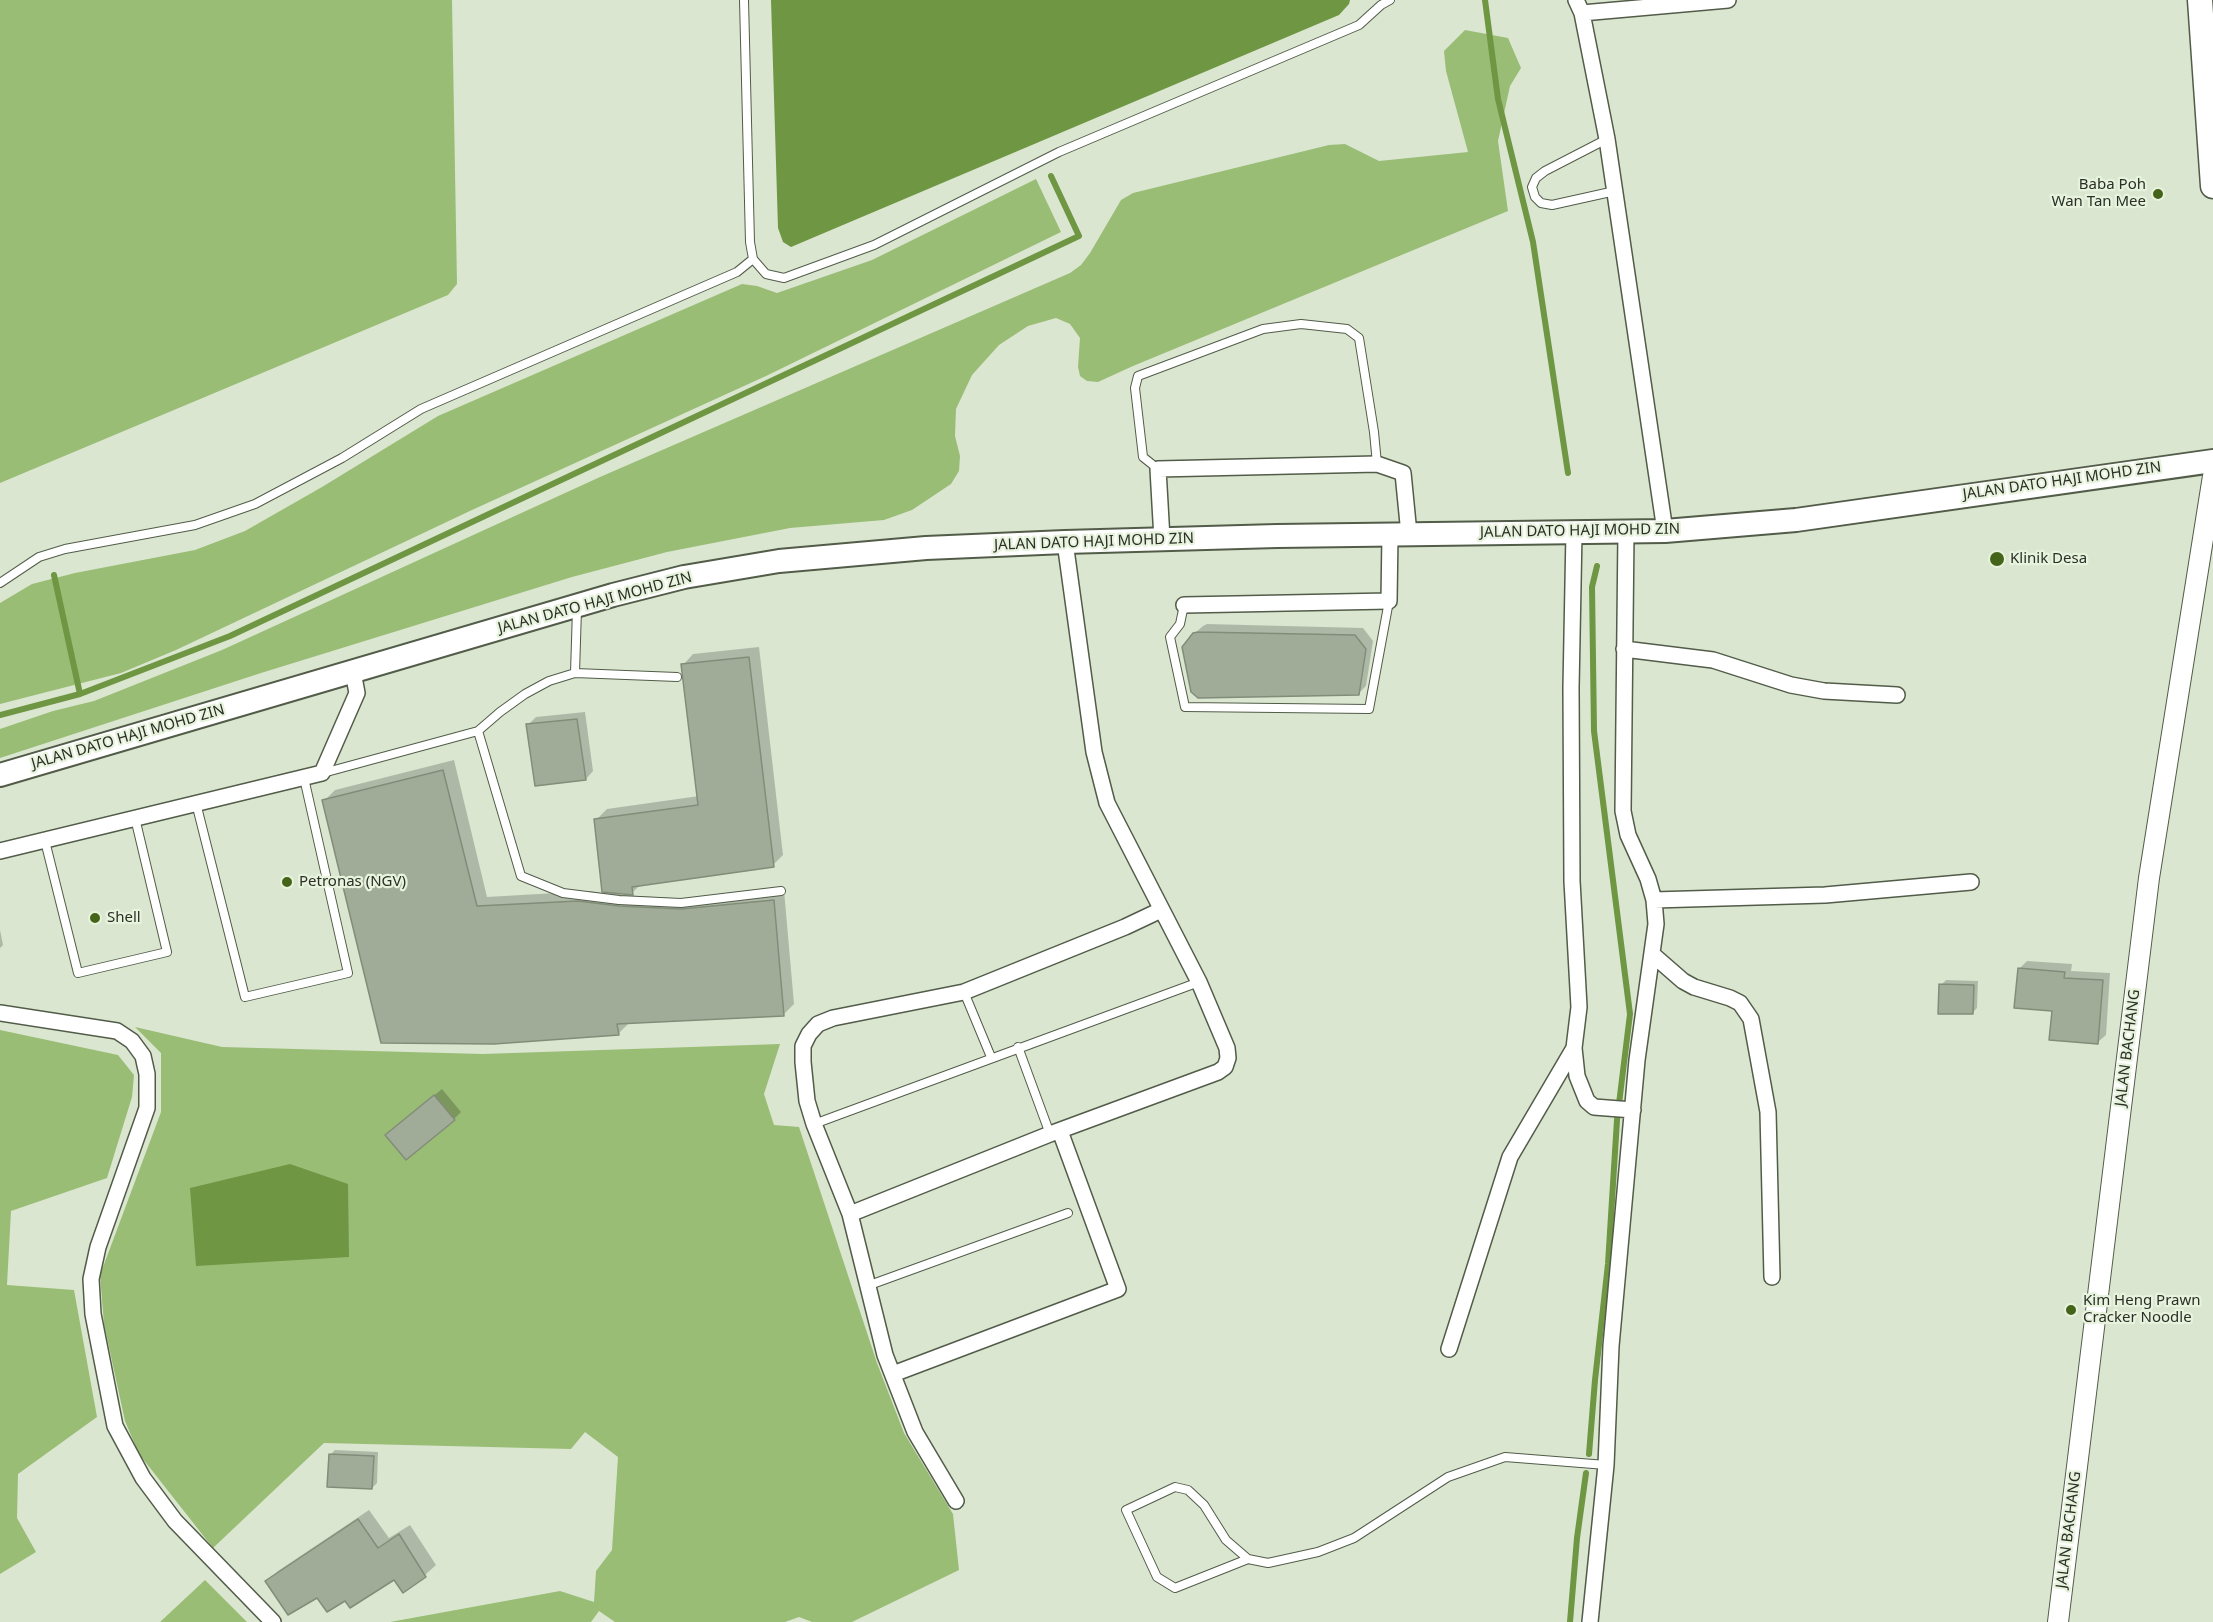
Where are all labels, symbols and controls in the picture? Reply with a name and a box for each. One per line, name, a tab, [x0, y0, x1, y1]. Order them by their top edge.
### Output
place label: Baba Poh Wan Tan Mee	[2052, 176, 2146, 211]
marker: Baba Poh Wan Tan Mee	[2151, 187, 2165, 201]
street label: JALAN DATO HAJI MOHD ZIN	[1962, 458, 2162, 504]
street label: JALAN DATO HAJI MOHD ZIN	[1480, 520, 1680, 542]
street label: JALAN DATO HAJI MOHD ZIN	[994, 530, 1194, 554]
marker: Klinik Desa	[1988, 550, 2006, 568]
place label: Klinik Desa	[2010, 550, 2087, 568]
street label: JALAN DATO HAJI MOHD ZIN	[496, 568, 694, 638]
street label: JALAN DATO HAJI MOHD ZIN	[29, 701, 227, 773]
place label: Petronas (NGV)	[299, 873, 406, 891]
marker: Petronas (NGV)	[280, 875, 294, 889]
place label: Shell	[107, 909, 141, 927]
marker: Shell	[88, 911, 102, 925]
street label: JALAN BACHANG	[2112, 988, 2144, 1108]
place label: Kim Heng Prawn Cracker Noodle	[2083, 1292, 2200, 1327]
marker: Kim Heng Prawn Cracker Noodle	[2064, 1303, 2078, 1317]
street label: JALAN BACHANG	[2053, 1470, 2085, 1590]

